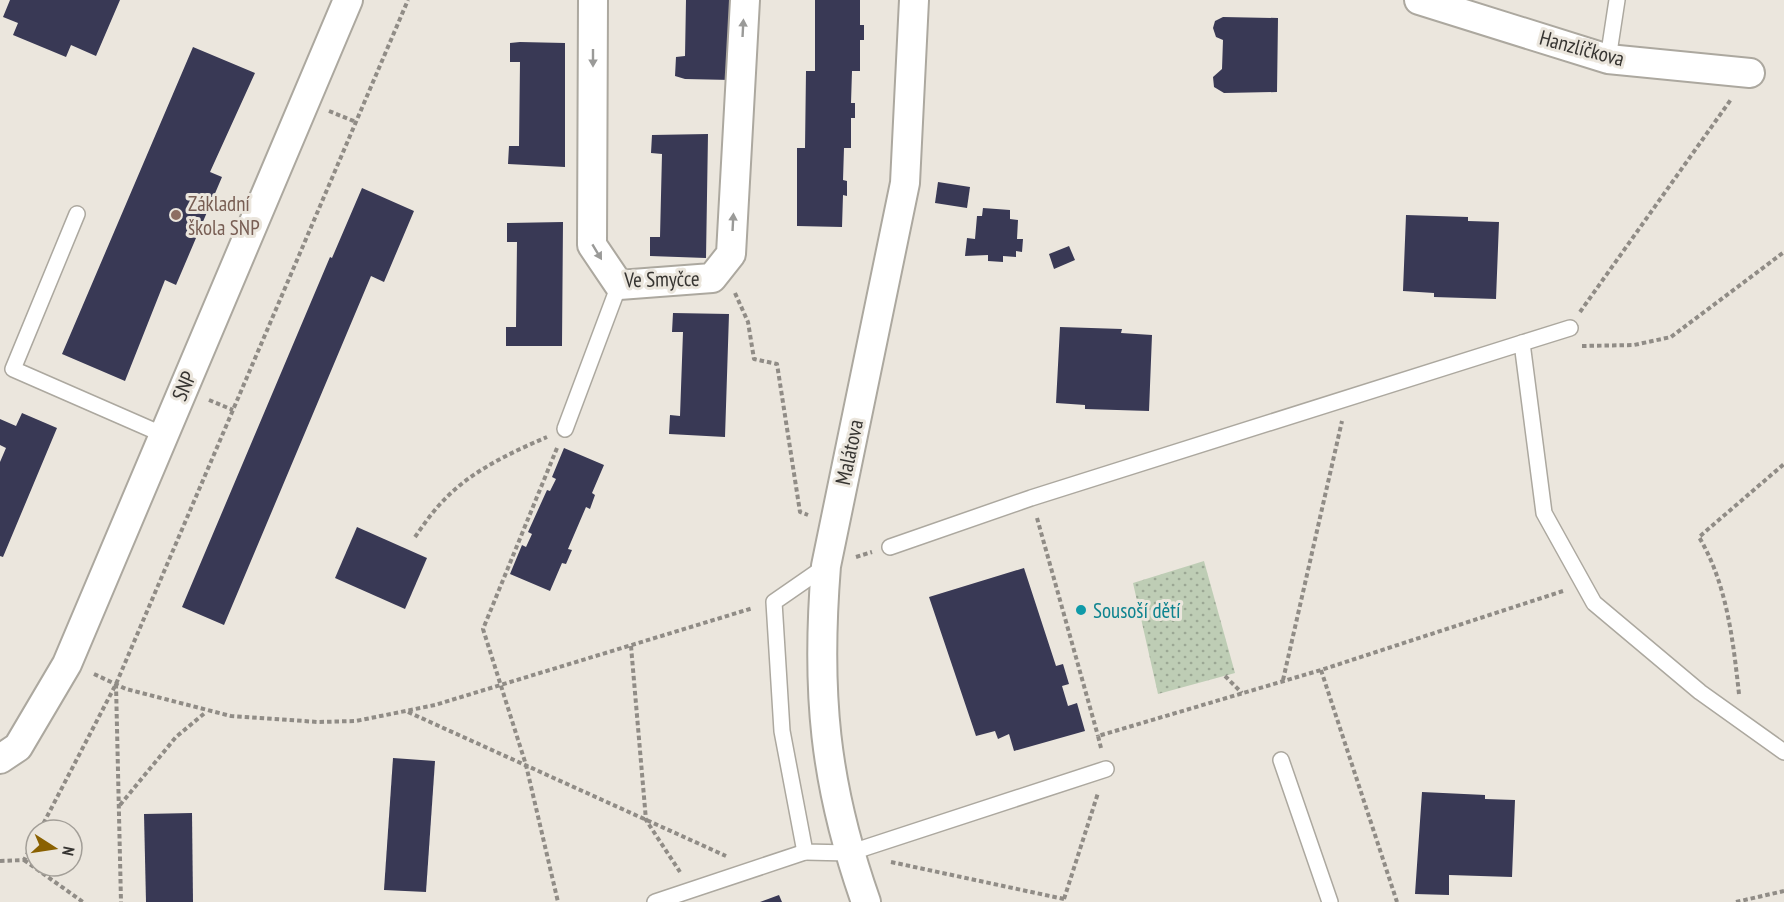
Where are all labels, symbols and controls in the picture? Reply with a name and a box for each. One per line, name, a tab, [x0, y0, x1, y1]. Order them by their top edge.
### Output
one-way arrow	[739, 18, 748, 37]
street label: Hanzlíčkova	[1537, 24, 1627, 72]
one-way arrow	[588, 49, 598, 68]
place label: Základní škola SNP	[188, 190, 260, 241]
marker: Základní škola SNP	[169, 208, 183, 222]
one-way arrow	[728, 213, 737, 232]
one-way arrow	[592, 244, 603, 260]
street label: Ve Smyčce	[623, 265, 700, 293]
street label: SNP	[166, 367, 202, 405]
street label: Malátova	[829, 417, 869, 487]
place label: Sousoší dětí	[1093, 597, 1181, 624]
marker: Sousoší dětí	[1074, 603, 1088, 617]
north arrow	[24, 818, 84, 878]
text: N	[58, 845, 79, 857]

